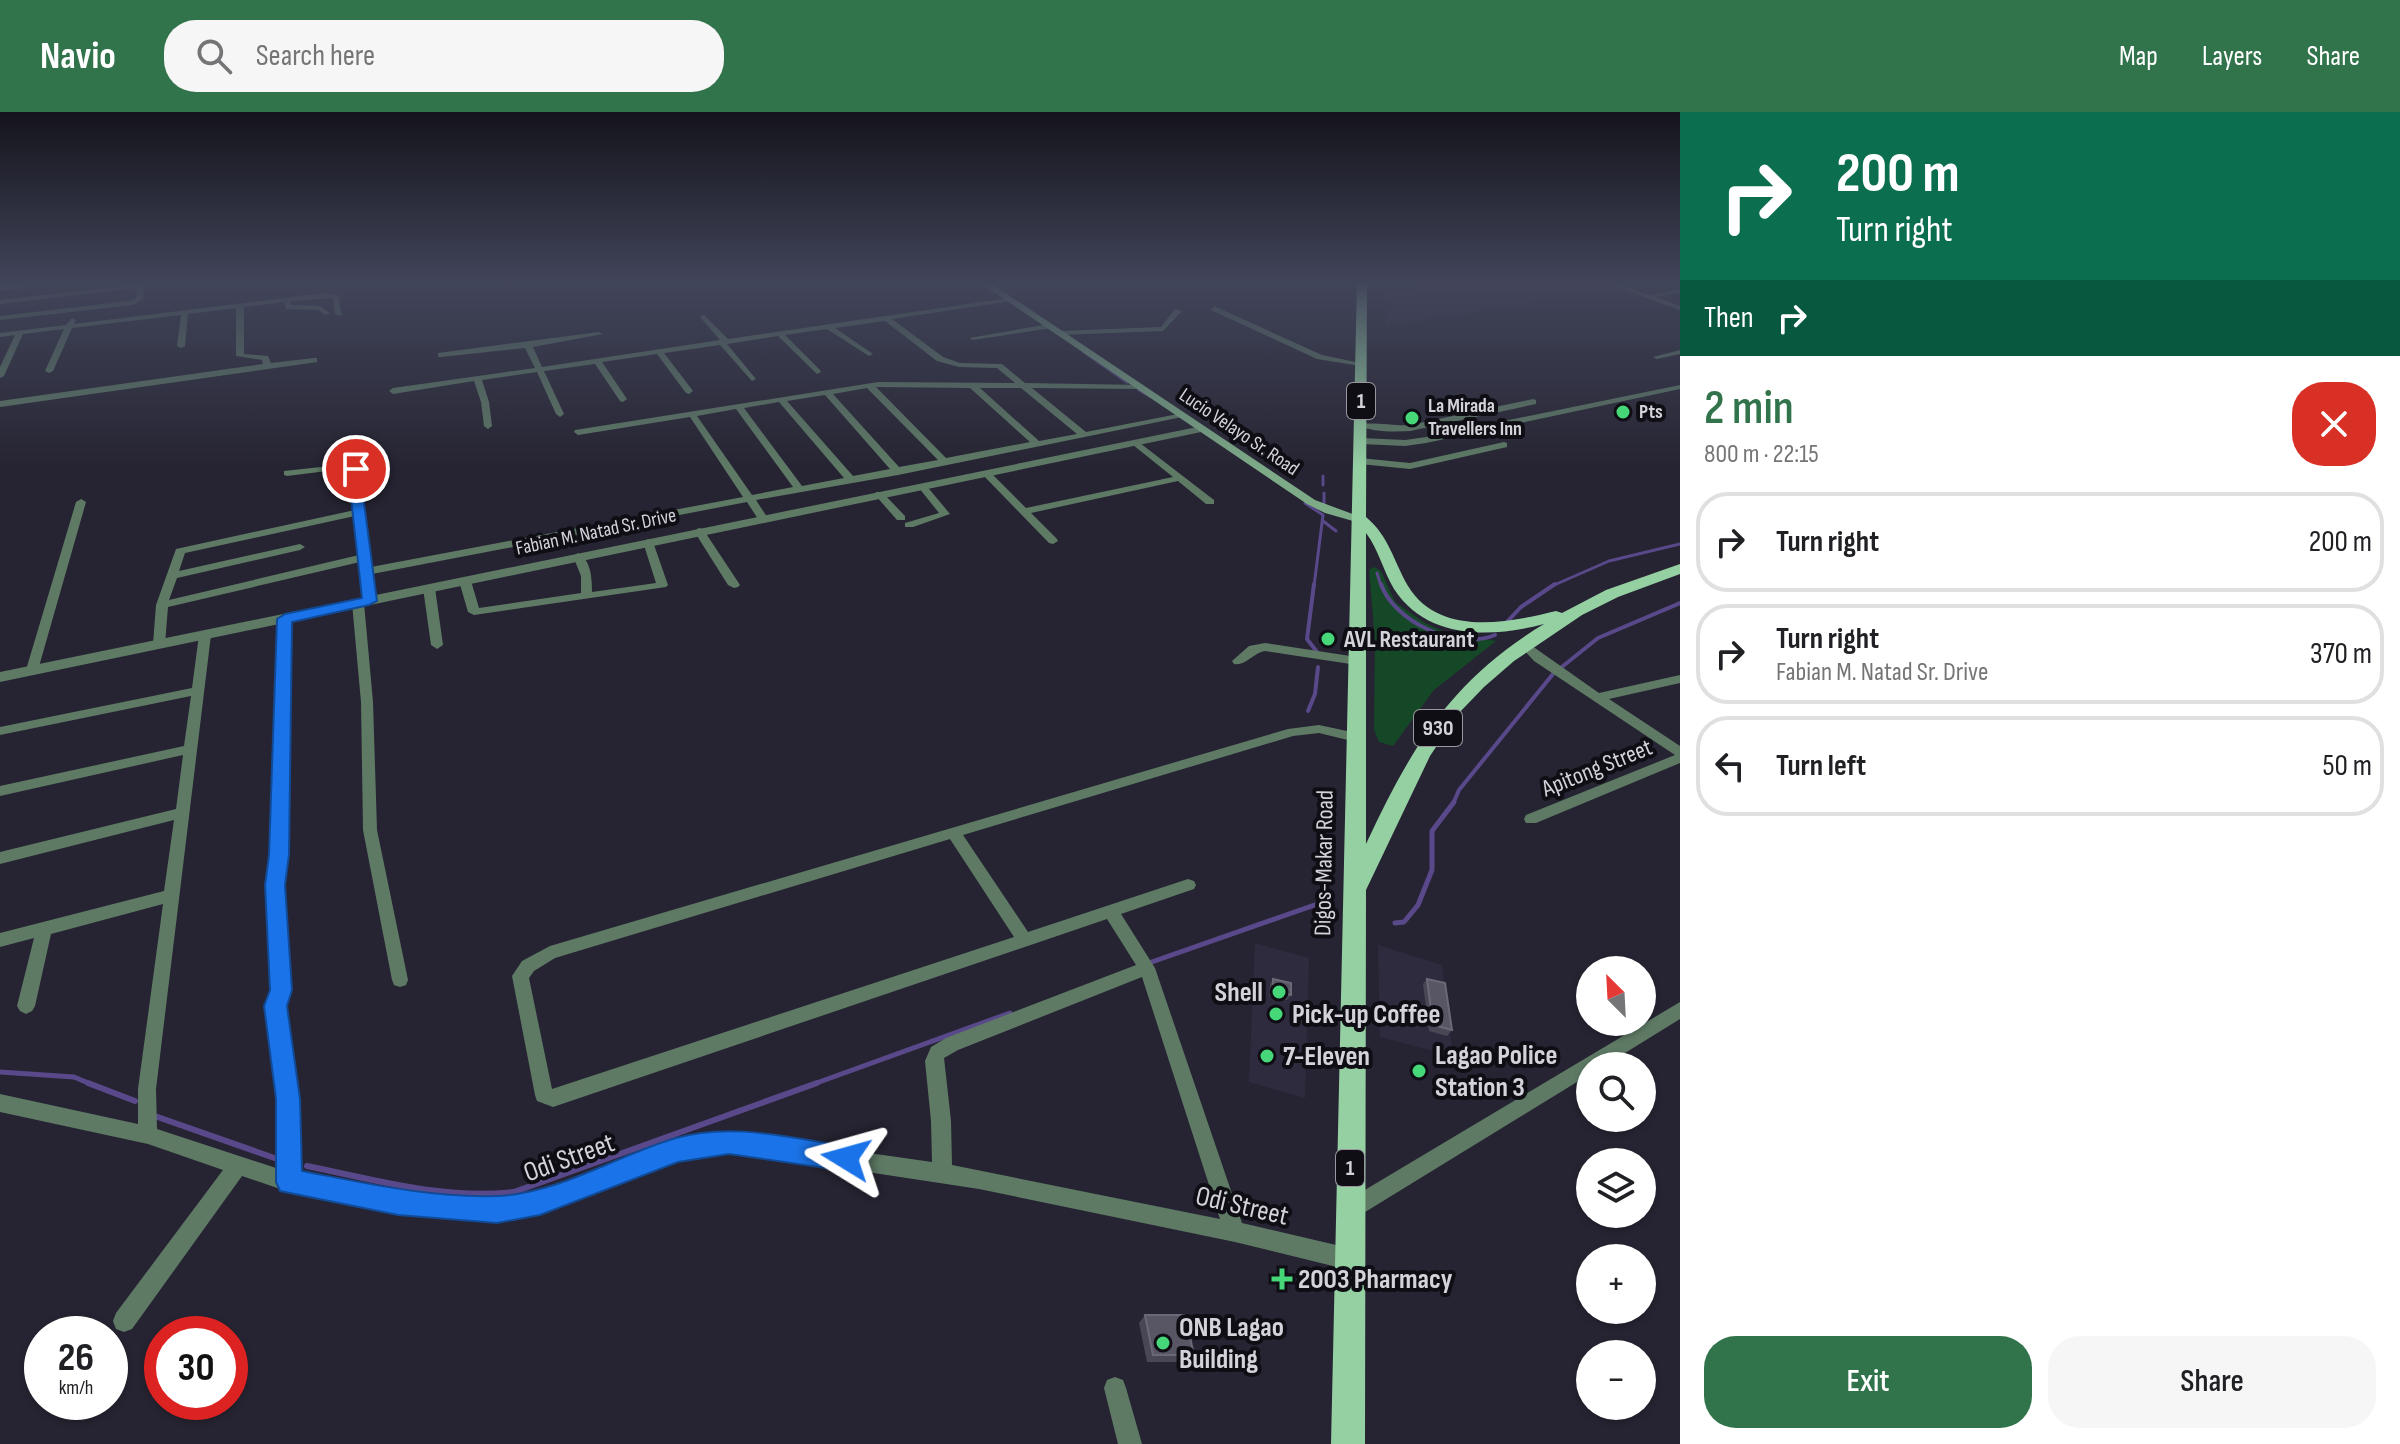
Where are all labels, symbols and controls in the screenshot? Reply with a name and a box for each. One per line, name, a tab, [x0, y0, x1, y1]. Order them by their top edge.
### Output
search box	[164, 20, 724, 92]
text: Navio	[40, 34, 116, 79]
icon: search	[192, 34, 236, 78]
text: Search here	[256, 38, 375, 74]
text: Map	[2119, 40, 2158, 73]
text: Layers	[2202, 40, 2262, 73]
text: Share	[2306, 40, 2360, 73]
text: 200 m	[1836, 141, 1960, 208]
icon: right	[1704, 144, 1808, 248]
text: Turn right	[1836, 209, 1953, 252]
icon: right	[1770, 296, 1814, 340]
text: Then	[1704, 300, 1754, 336]
text: 2 min	[1704, 380, 1794, 437]
button: close	[2292, 382, 2376, 466]
street label: Lucio Velayo Sr. Road	[1175, 383, 1303, 481]
road number: 1	[1347, 383, 1375, 419]
place label: La Mirada Travellers Inn	[1428, 394, 1522, 441]
place label: Pts	[1639, 400, 1663, 424]
marker: Pts	[1614, 403, 1632, 421]
marker: La Mirada Travellers Inn	[1403, 409, 1421, 427]
pin	[322, 435, 390, 503]
text: 800 m · 22:15	[1704, 439, 1819, 470]
icon: arrive	[334, 447, 378, 491]
street label: Fabian M. Natad Sr. Drive	[514, 503, 678, 561]
icon: right	[1708, 520, 1752, 564]
text: Turn right	[1776, 524, 1879, 560]
text: 200 m	[2309, 524, 2372, 560]
text: Turn right	[1776, 621, 1879, 657]
place label: AVL Restaurant	[1343, 625, 1474, 654]
marker: AVL Restaurant	[1319, 630, 1337, 648]
icon: right	[1708, 632, 1752, 676]
text: 370 m	[2310, 636, 2372, 672]
text: Fabian M. Natad Sr. Drive	[1776, 657, 1988, 688]
road number: 930	[1414, 710, 1462, 746]
street label: Apitong Street	[1537, 733, 1656, 804]
icon: left	[1708, 744, 1752, 788]
text: Turn left	[1776, 748, 1866, 784]
text: 50 m	[2323, 748, 2372, 784]
street label: Digos-Makar Road	[1308, 790, 1340, 936]
north arrow	[1576, 956, 1656, 1036]
map controls	[1576, 956, 1656, 1420]
place label: Shell	[1215, 976, 1263, 1009]
marker: Shell	[1270, 983, 1288, 1001]
place label: Pick-up Coffee	[1292, 998, 1440, 1031]
marker: Pick-up Coffee	[1267, 1005, 1285, 1023]
place label: Lagao Police Station 3	[1435, 1039, 1558, 1104]
place label: 7-Eleven	[1283, 1040, 1370, 1073]
marker: 7-Eleven	[1258, 1047, 1276, 1065]
button: search	[1576, 1052, 1656, 1132]
marker: Lagao Police Station 3	[1410, 1062, 1428, 1080]
position arrow	[804, 1116, 888, 1200]
street label: Odi Street	[519, 1126, 619, 1190]
button: layers	[1576, 1148, 1656, 1228]
road number: 1	[1336, 1150, 1364, 1186]
street label: Odi Street	[1192, 1179, 1292, 1233]
button: +	[1576, 1244, 1656, 1324]
place label: 2003 Pharmacy	[1298, 1263, 1453, 1296]
marker: 2003 Pharmacy	[1273, 1270, 1291, 1288]
place label: ONB Lagao Building	[1179, 1311, 1284, 1376]
speed limit sign: 30	[144, 1316, 248, 1420]
text: 26	[58, 1334, 94, 1382]
marker: ONB Lagao Building	[1154, 1334, 1172, 1352]
button: Exit	[1704, 1336, 2032, 1428]
button: Share	[2048, 1336, 2376, 1428]
button: −	[1576, 1340, 1656, 1420]
text: km/h	[59, 1376, 93, 1400]

